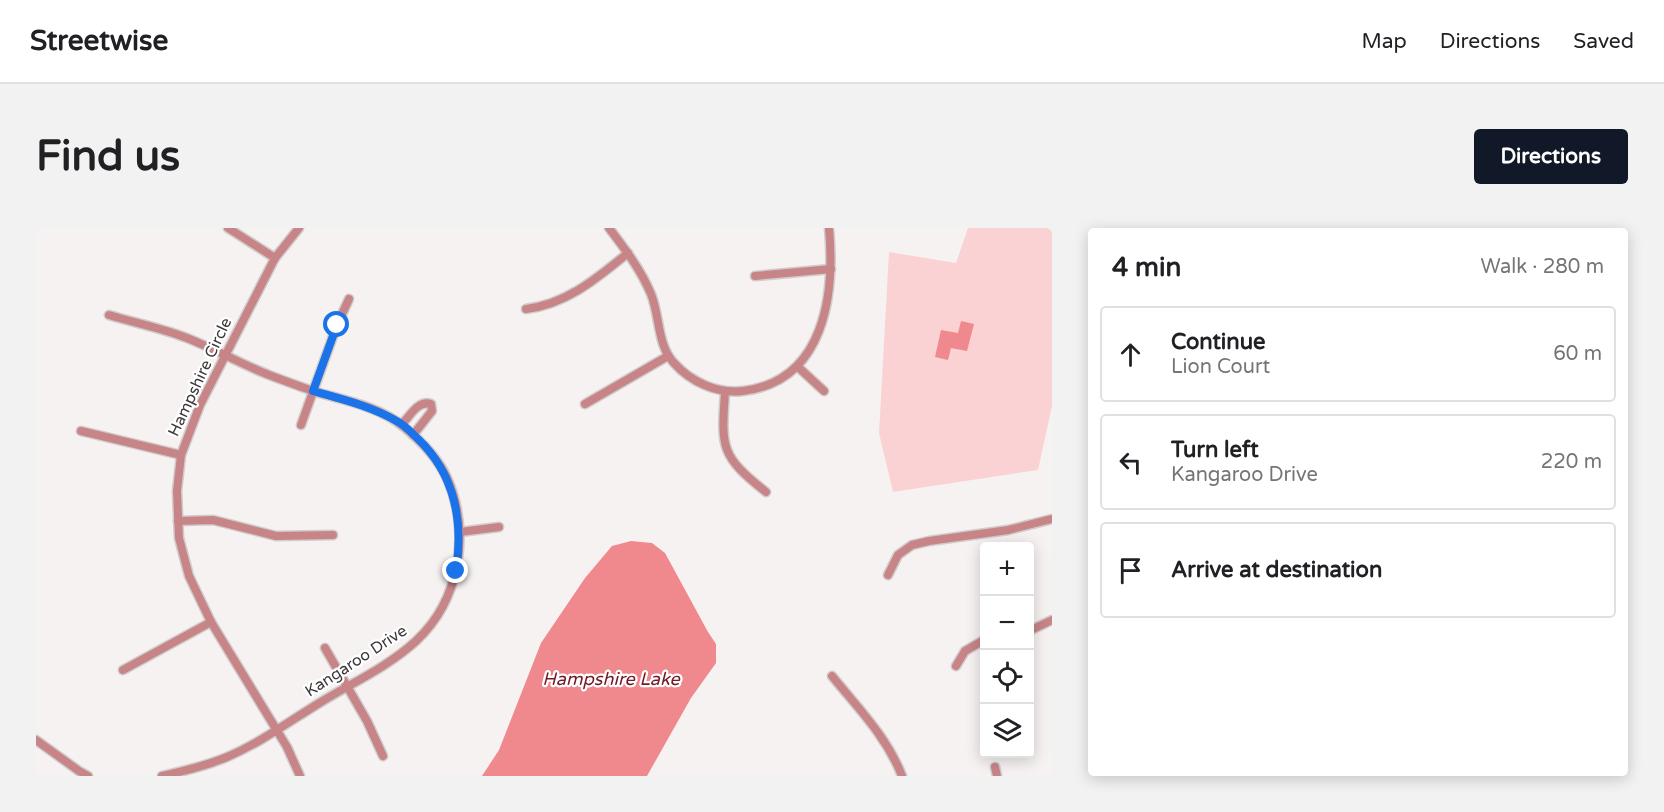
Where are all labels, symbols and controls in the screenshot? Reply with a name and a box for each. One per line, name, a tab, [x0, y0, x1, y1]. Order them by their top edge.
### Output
text: Streetwise	[30, 24, 168, 58]
text: Map	[1361, 29, 1407, 54]
text: Directions	[1440, 29, 1540, 54]
text: Saved	[1573, 29, 1634, 54]
button: Directions	[1474, 129, 1628, 184]
text: Find us	[36, 131, 180, 182]
text: 4 min	[1112, 252, 1181, 283]
text: Walk · 280 m	[1481, 255, 1604, 279]
route start	[323, 311, 349, 337]
street label: Hampshire Circle	[164, 314, 236, 440]
text: Continue	[1171, 329, 1266, 355]
icon: ahead	[1114, 338, 1147, 371]
text: 60 m	[1553, 342, 1602, 366]
text: Lion Court	[1171, 355, 1270, 379]
text: Turn left	[1171, 437, 1259, 463]
icon: left	[1114, 446, 1147, 479]
text: 220 m	[1541, 450, 1602, 474]
text: Kangaroo Drive	[1171, 463, 1318, 487]
map controls	[980, 542, 1034, 758]
button: +	[980, 542, 1034, 596]
icon: arrive	[1114, 554, 1147, 587]
route end	[442, 557, 468, 583]
text: Arrive at destination	[1171, 557, 1382, 583]
button: −	[980, 596, 1034, 650]
street label: Kangaroo Drive	[301, 621, 411, 701]
button: locate	[980, 650, 1034, 704]
water label: Hampshire Lake	[542, 668, 681, 690]
button: layers	[980, 704, 1034, 758]

